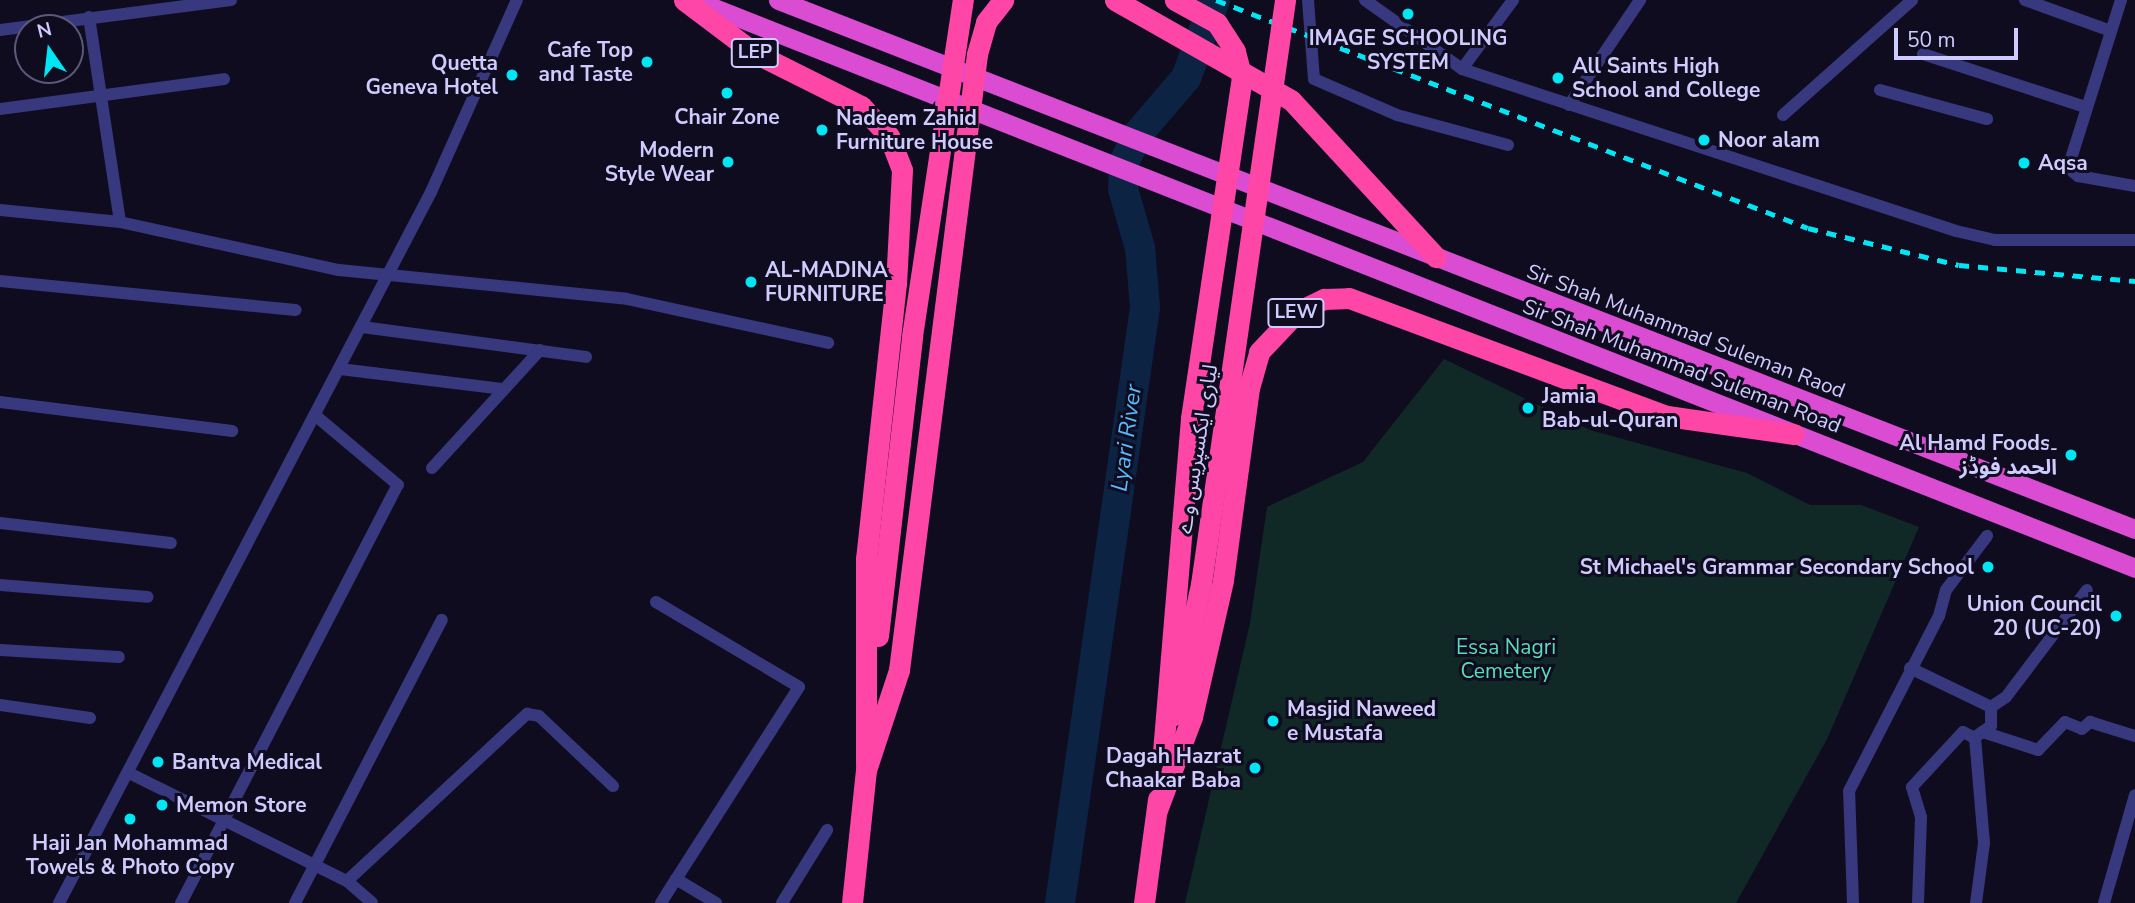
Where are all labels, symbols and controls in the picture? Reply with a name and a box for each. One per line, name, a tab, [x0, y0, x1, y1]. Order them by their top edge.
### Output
marker: IMAGE SCHOOLING SYSTEM	[1400, 6, 1416, 22]
north arrow	[14, 14, 84, 84]
scale bar	[1897, 14, 2021, 58]
text: N	[34, 16, 54, 45]
place label: IMAGE SCHOOLING SYSTEM	[1309, 25, 1507, 75]
text: 50 m	[1907, 26, 1956, 54]
place label: Cafe Top and Taste	[539, 37, 633, 87]
road number: LEP	[730, 38, 780, 68]
place label: Quetta Geneva Hotel	[365, 50, 498, 100]
place label: All Saints High School and College	[1572, 53, 1760, 103]
marker: Cafe Top and Taste	[639, 54, 655, 70]
marker: Quetta Geneva Hotel	[504, 67, 520, 83]
marker: All Saints High School and College	[1550, 70, 1566, 86]
marker: Chair Zone	[719, 85, 735, 101]
place label: Chair Zone	[674, 104, 780, 130]
place label: Nadeem Zahid Furniture House	[836, 105, 993, 155]
marker: Nadeem Zahid Furniture House	[814, 122, 830, 138]
place label: Noor alam	[1718, 127, 1820, 153]
marker: Noor alam	[1696, 132, 1712, 148]
place label: Modern Style Wear	[605, 137, 714, 187]
place label: Aqsa	[2038, 150, 2088, 176]
marker: Modern Style Wear	[720, 154, 736, 170]
marker: Aqsa	[2016, 155, 2032, 171]
place label: AL-MADINA FURNITURE	[765, 257, 888, 307]
street label: Sir Shah Muhammad Suleman Raod	[1523, 258, 1849, 404]
marker: AL-MADINA FURNITURE	[743, 274, 759, 290]
street label: Sir Shah Muhammad Suleman Road	[1519, 294, 1845, 438]
road number: LEW	[1266, 298, 1326, 328]
street label: لیاری ایکسپریس وے	[1171, 362, 1223, 536]
water label: Lyari River	[1106, 383, 1148, 493]
place label: Jamia Bab-ul-Quran	[1542, 383, 1678, 433]
marker: Jamia Bab-ul-Quran	[1520, 400, 1536, 416]
place label: Al Hamd Foods۔ الحمد فوڈز	[1899, 430, 2057, 480]
marker: Al Hamd Foods۔ الحمد فوڈز	[2063, 447, 2079, 463]
place label: St Michael's Grammar Secondary School	[1580, 554, 1974, 580]
marker: St Michael's Grammar Secondary School	[1980, 559, 1996, 575]
place label: Union Council 20 (UC-20)	[1967, 591, 2102, 641]
marker: Union Council 20 (UC-20)	[2108, 608, 2124, 624]
park label: Essa Nagri Cemetery	[1456, 634, 1556, 684]
place label: Masjid Naweed e Mustafa	[1287, 696, 1436, 746]
marker: Masjid Naweed e Mustafa	[1265, 713, 1281, 729]
place label: Dagah Hazrat Chaakar Baba	[1105, 743, 1241, 793]
place label: Bantva Medical	[172, 749, 322, 775]
marker: Bantva Medical	[150, 754, 166, 770]
marker: Dagah Hazrat Chaakar Baba	[1247, 760, 1263, 776]
place label: Memon Store	[176, 792, 307, 818]
marker: Memon Store	[154, 797, 170, 813]
marker: Haji Jan Mohammad Towels & Photo Copy	[122, 811, 138, 827]
place label: Haji Jan Mohammad Towels & Photo Copy	[26, 830, 234, 880]

